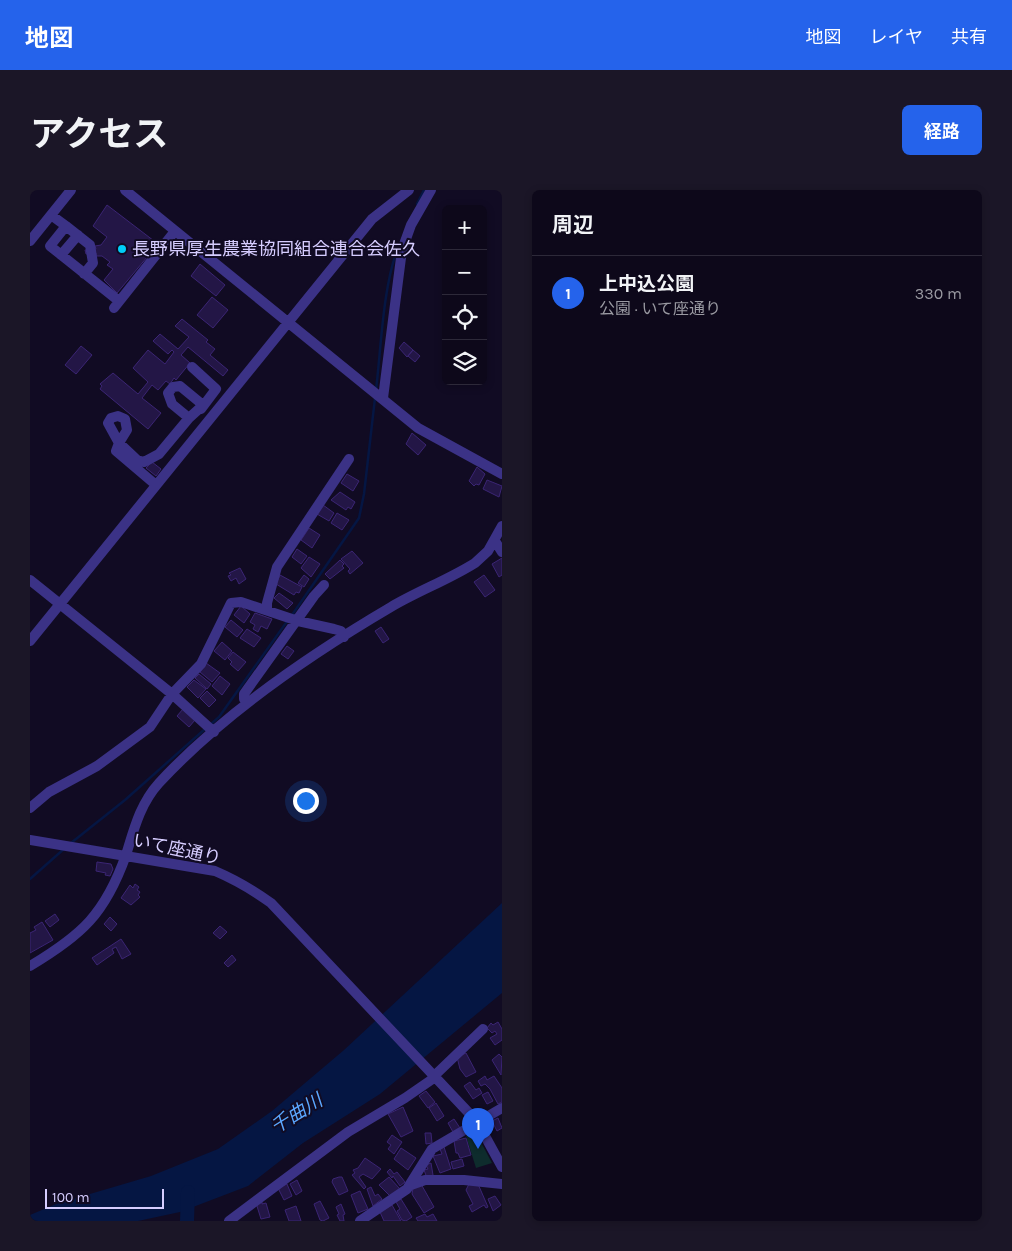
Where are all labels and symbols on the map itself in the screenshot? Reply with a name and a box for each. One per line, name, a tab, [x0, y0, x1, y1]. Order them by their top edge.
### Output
place label: 長野県厚生農業協同組合連合会佐久	[132, 238, 420, 260]
marker: 長野県厚生農業協同組合連合会佐久	[116, 243, 128, 255]
your location	[293, 788, 319, 814]
street label: いて座通り	[131, 829, 223, 869]
water label: 千曲川	[267, 1088, 328, 1138]
pin: 1	[462, 1108, 494, 1149]
scale bar	[45, 1186, 164, 1209]

